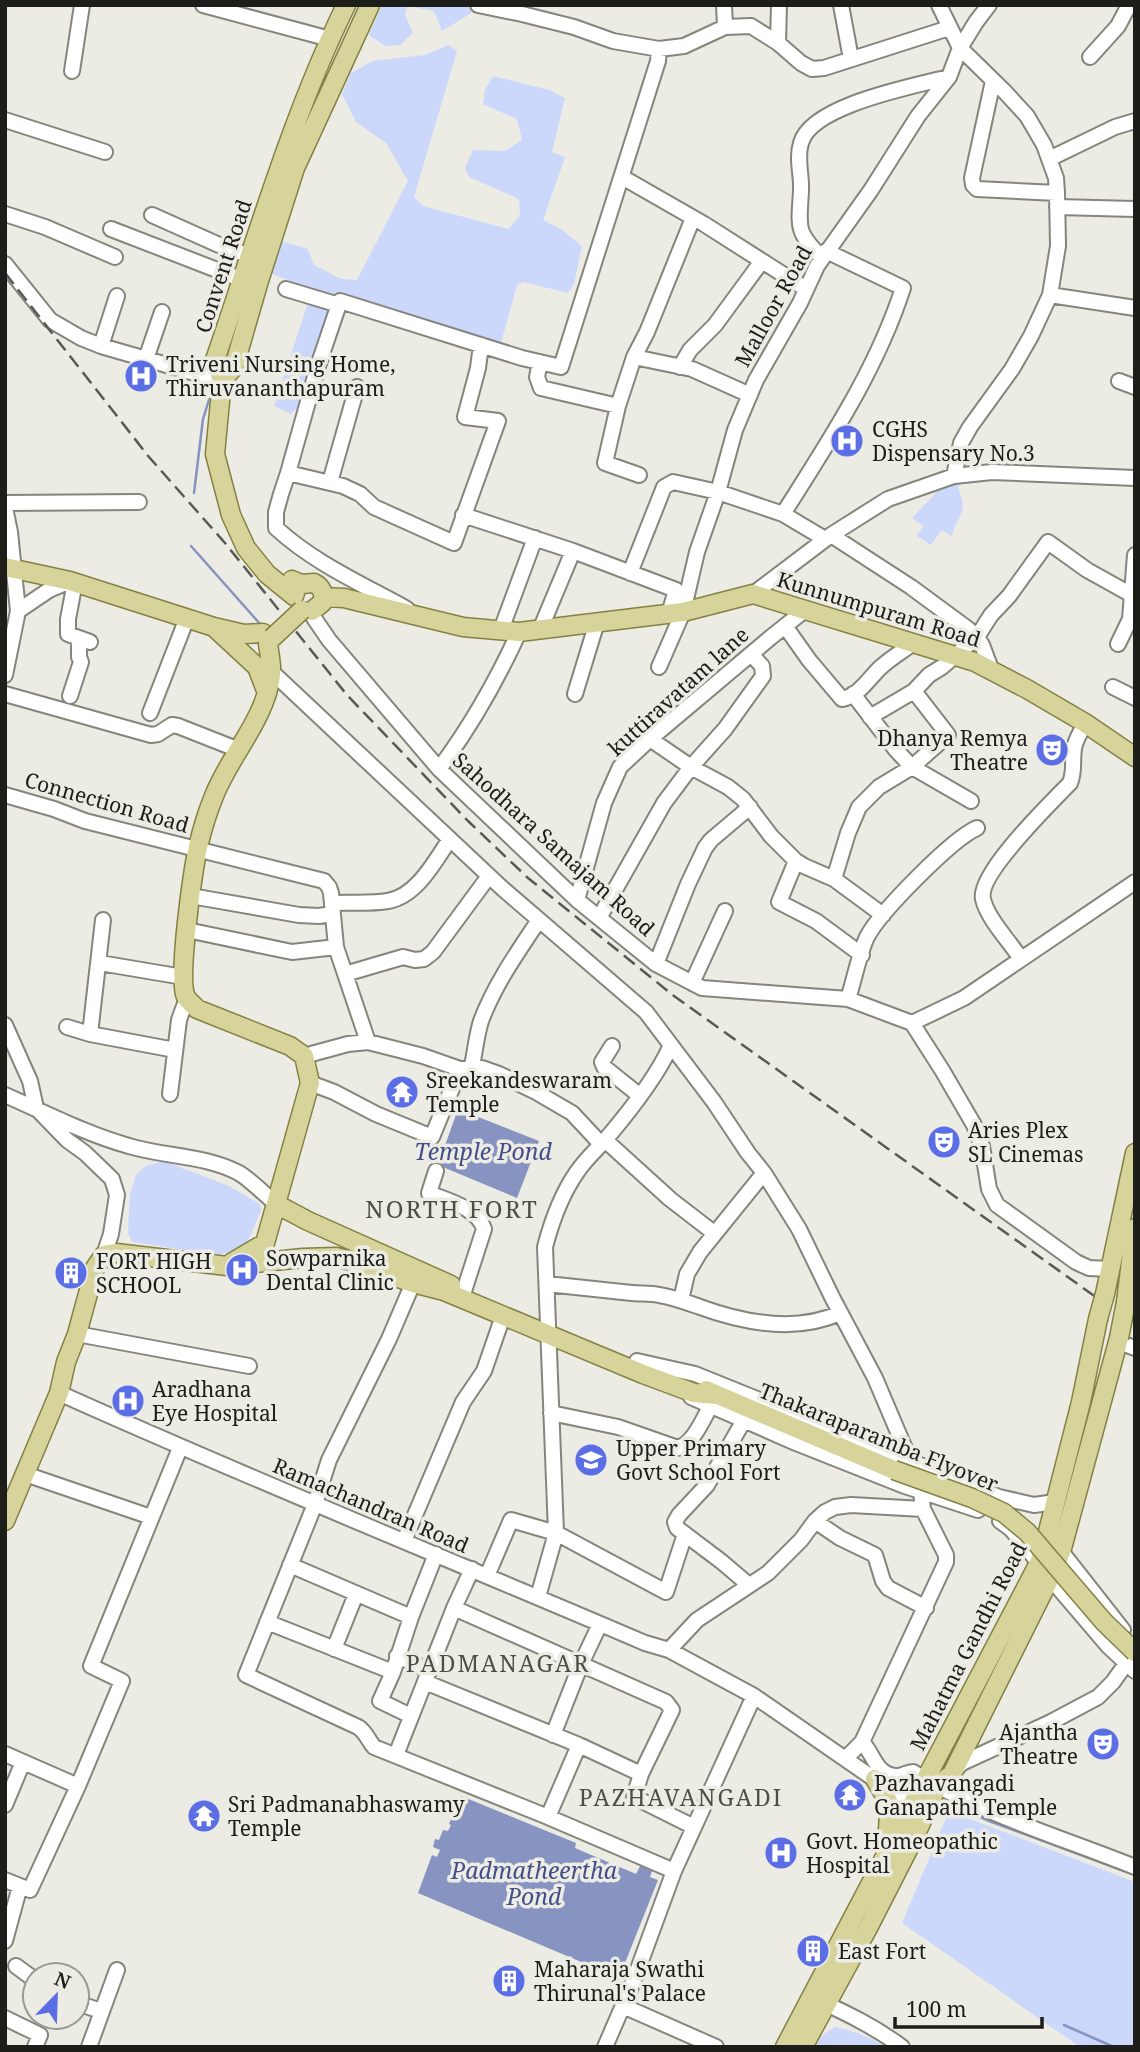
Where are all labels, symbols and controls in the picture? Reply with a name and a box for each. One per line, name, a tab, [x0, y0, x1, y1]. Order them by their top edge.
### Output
street label: Convent Road	[188, 196, 258, 336]
street label: Malloor Road	[728, 240, 818, 372]
place label: Triveni Nursing Home, Thiruvananthapuram	[166, 350, 395, 402]
hospital icon: Triveni Nursing Home, Thiruvananthapuram	[122, 357, 160, 395]
place label: CGHS Dispensary No.3	[872, 415, 1035, 467]
hospital icon: CGHS Dispensary No.3	[828, 422, 866, 460]
street label: Kunnumpuram Road	[774, 565, 984, 653]
street label: kuttiravatam lane	[602, 620, 754, 762]
place label: Dhanya Remya Theatre	[877, 724, 1028, 776]
theatre icon: Dhanya Remya Theatre	[1033, 731, 1071, 769]
street label: Sahodhara Samajam Road	[447, 746, 661, 942]
street label: Connection Road	[22, 765, 192, 839]
place label: Sreekandeswaram Temple	[426, 1066, 612, 1118]
temple icon: Sreekandeswaram Temple	[383, 1073, 421, 1111]
place label: Aries Plex SL Cinemas	[968, 1116, 1084, 1168]
theatre icon: Aries Plex SL Cinemas	[925, 1123, 963, 1161]
water label: Temple Pond	[414, 1135, 552, 1167]
district label: NORTH FORT	[365, 1192, 539, 1225]
place label: Sowparnika Dental Clinic	[266, 1244, 394, 1296]
place label: FORT HIGH SCHOOL	[96, 1247, 212, 1299]
hospital icon: Sowparnika Dental Clinic	[223, 1251, 261, 1289]
building icon: FORT HIGH SCHOOL	[52, 1254, 90, 1292]
place label: Aradhana Eye Hospital	[152, 1375, 278, 1427]
street label: Thakaraparamba Flyover	[755, 1376, 1003, 1498]
hospital icon: Aradhana Eye Hospital	[109, 1382, 147, 1420]
place label: Upper Primary Govt School Fort	[616, 1434, 780, 1486]
school or university icon: Upper Primary Govt School Fort	[572, 1441, 610, 1479]
street label: Ramachandran Road	[269, 1451, 473, 1559]
street label: Mahatma Gandhi Road	[903, 1537, 1033, 1755]
district label: PADMANAGAR	[406, 1647, 590, 1679]
place label: Ajantha Theatre	[999, 1718, 1078, 1770]
theatre icon: Ajantha Theatre	[1084, 1725, 1122, 1763]
place label: Pazhavangadi Ganapathi Temple	[874, 1769, 1057, 1821]
temple icon: Pazhavangadi Ganapathi Temple	[831, 1776, 869, 1814]
district label: PAZHAVANGADI	[579, 1781, 783, 1813]
place label: Sri Padmanabhaswamy Temple	[228, 1790, 465, 1842]
temple icon: Sri Padmanabhaswamy Temple	[185, 1797, 223, 1835]
place label: Govt. Homeopathic Hospital	[806, 1827, 998, 1879]
hospital icon: Govt. Homeopathic Hospital	[762, 1834, 800, 1872]
water label: Padmatheertha Pond	[450, 1854, 618, 1912]
building icon: East Fort	[794, 1932, 832, 1970]
place label: East Fort	[838, 1937, 926, 1965]
place label: Maharaja Swathi Thirunal's Palace	[534, 1955, 706, 2007]
north arrow	[21, 1961, 91, 2031]
building icon: Maharaja Swathi Thirunal's Palace	[490, 1962, 528, 2000]
text: N	[51, 1965, 75, 1995]
scale bar	[895, 1986, 1042, 2030]
text: 100 m	[906, 1995, 967, 2023]

